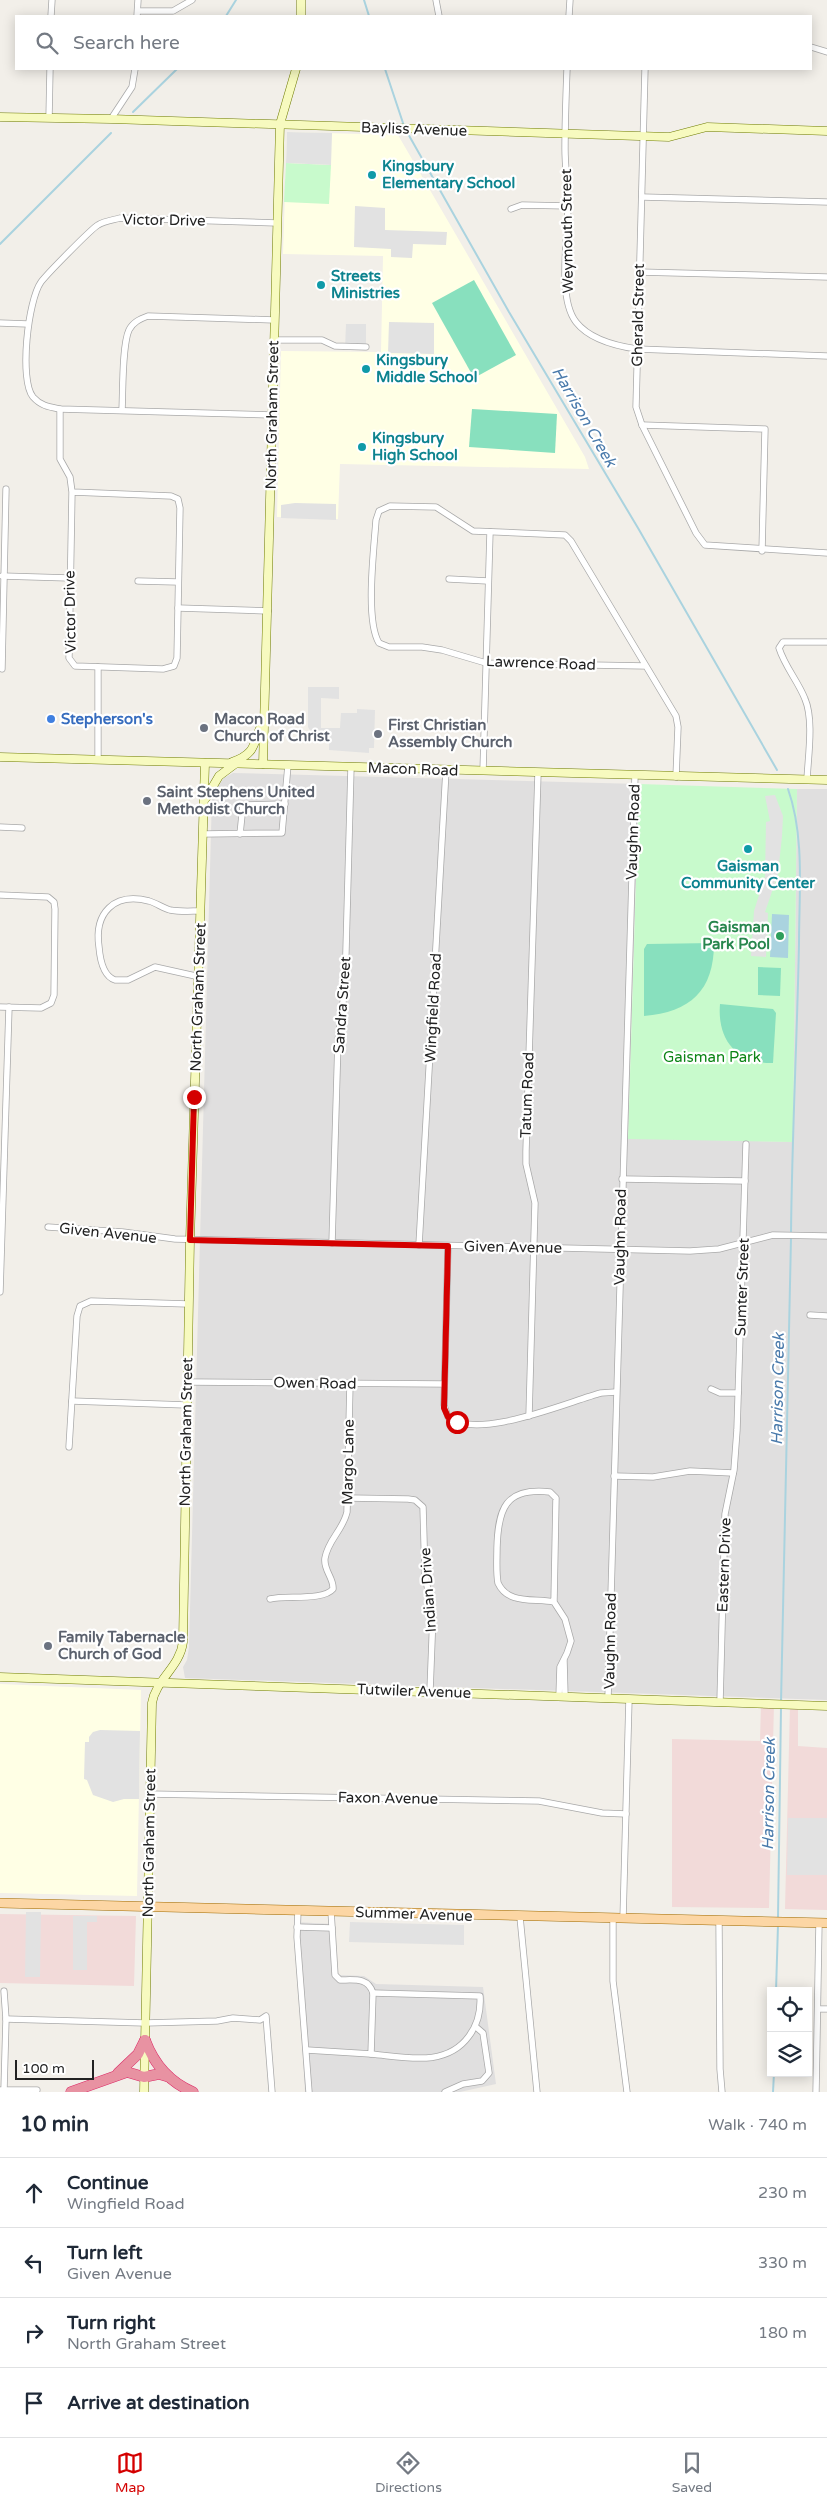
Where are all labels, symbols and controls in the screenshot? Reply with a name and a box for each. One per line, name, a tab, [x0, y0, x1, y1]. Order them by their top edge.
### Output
search box	[15, 15, 812, 70]
icon: search	[33, 29, 61, 57]
text: Search here	[73, 32, 180, 54]
street label: Bayliss Avenue	[361, 118, 467, 140]
place label: Kingsbury Elementary School	[382, 157, 515, 193]
street label: Weymouth Street	[557, 168, 577, 293]
marker: Kingsbury Elementary School	[366, 169, 378, 181]
street label: Victor Drive	[122, 210, 206, 230]
street label: Gherald Street	[628, 263, 648, 367]
place label: Streets Ministries	[331, 267, 400, 302]
marker: Streets Ministries	[315, 279, 327, 291]
street label: North Graham Street	[262, 340, 282, 490]
place label: Kingsbury Middle School	[376, 351, 477, 386]
marker: Kingsbury Middle School	[360, 363, 372, 375]
water label: Harrison Creek	[547, 363, 621, 472]
place label: Kingsbury High School	[372, 429, 458, 465]
marker: Kingsbury High School	[356, 441, 368, 453]
street label: Victor Drive	[60, 570, 80, 654]
street label: Lawrence Road	[486, 652, 596, 674]
place label: Stepherson's	[61, 710, 153, 729]
place label: Macon Road Church of Christ	[214, 710, 330, 745]
marker: Stepherson's	[45, 713, 57, 725]
place label: First Christian Assembly Church	[388, 716, 512, 752]
marker: Macon Road Church of Christ	[198, 722, 210, 734]
marker: First Christian Assembly Church	[372, 728, 384, 740]
street label: Macon Road	[367, 758, 459, 780]
place label: Saint Stephens United Methodist Church	[157, 783, 315, 818]
street label: Vaughn Road	[622, 784, 644, 880]
marker: Saint Stephens United Methodist Church	[141, 795, 153, 807]
marker: Gaisman Community Center	[742, 843, 754, 855]
place label: Gaisman Community Center	[681, 857, 815, 893]
place label: Gaisman Park Pool	[702, 918, 770, 953]
street label: North Graham Street	[186, 922, 210, 1072]
marker: Gaisman Park Pool	[774, 930, 786, 942]
street label: Wingfield Road	[421, 953, 445, 1063]
street label: Sandra Street	[330, 956, 354, 1054]
park label: Gaisman Park	[663, 1048, 761, 1066]
street label: Tatum Road	[516, 1052, 538, 1138]
route end	[183, 1086, 206, 1109]
street label: Vaughn Road	[610, 1189, 630, 1285]
street label: Given Avenue	[58, 1219, 158, 1247]
street label: Given Avenue	[464, 1237, 562, 1257]
street label: Sumter Street	[731, 1237, 753, 1337]
water label: Harrison Creek	[767, 1331, 789, 1445]
street label: North Graham Street	[176, 1357, 196, 1507]
street label: Owen Road	[273, 1373, 357, 1393]
route start	[446, 1411, 469, 1434]
street label: Margo Lane	[338, 1419, 358, 1505]
street label: Eastern Drive	[713, 1517, 735, 1613]
street label: Indian Drive	[416, 1547, 440, 1633]
street label: Vaughn Road	[600, 1593, 620, 1689]
place label: Family Tabernacle Church of God	[58, 1628, 186, 1663]
marker: Family Tabernacle Church of God	[42, 1640, 54, 1652]
street label: Tutwiler Avenue	[357, 1680, 471, 1702]
water label: Harrison Creek	[758, 1736, 780, 1850]
street label: North Graham Street	[139, 1768, 159, 1918]
street label: Faxon Avenue	[338, 1788, 438, 1808]
street label: Summer Avenue	[355, 1903, 473, 1925]
map controls	[767, 1987, 812, 2077]
button: locate	[767, 1987, 812, 2032]
button: layers	[767, 2032, 812, 2077]
scale bar	[15, 2057, 94, 2080]
text: 100 m	[22, 2060, 65, 2077]
text: 10 min	[20, 2112, 89, 2137]
text: Walk · 740 m	[708, 2115, 807, 2135]
text: Continue	[67, 2172, 149, 2194]
icon: ahead	[20, 2179, 48, 2207]
text: 230 m	[758, 2183, 807, 2203]
text: Wingfield Road	[67, 2194, 185, 2214]
text: Turn left	[67, 2242, 143, 2264]
icon: left	[20, 2249, 48, 2277]
text: 330 m	[758, 2253, 807, 2273]
text: Given Avenue	[67, 2264, 172, 2284]
text: Turn right	[67, 2312, 155, 2334]
icon: right	[20, 2319, 48, 2347]
text: 180 m	[758, 2323, 807, 2343]
text: North Graham Street	[67, 2334, 226, 2354]
icon: arrive	[20, 2389, 48, 2417]
text: Arrive at destination	[67, 2392, 250, 2414]
tab: Map	[115, 2449, 145, 2496]
tab: Directions	[375, 2449, 442, 2496]
tab: Saved	[672, 2449, 712, 2496]

